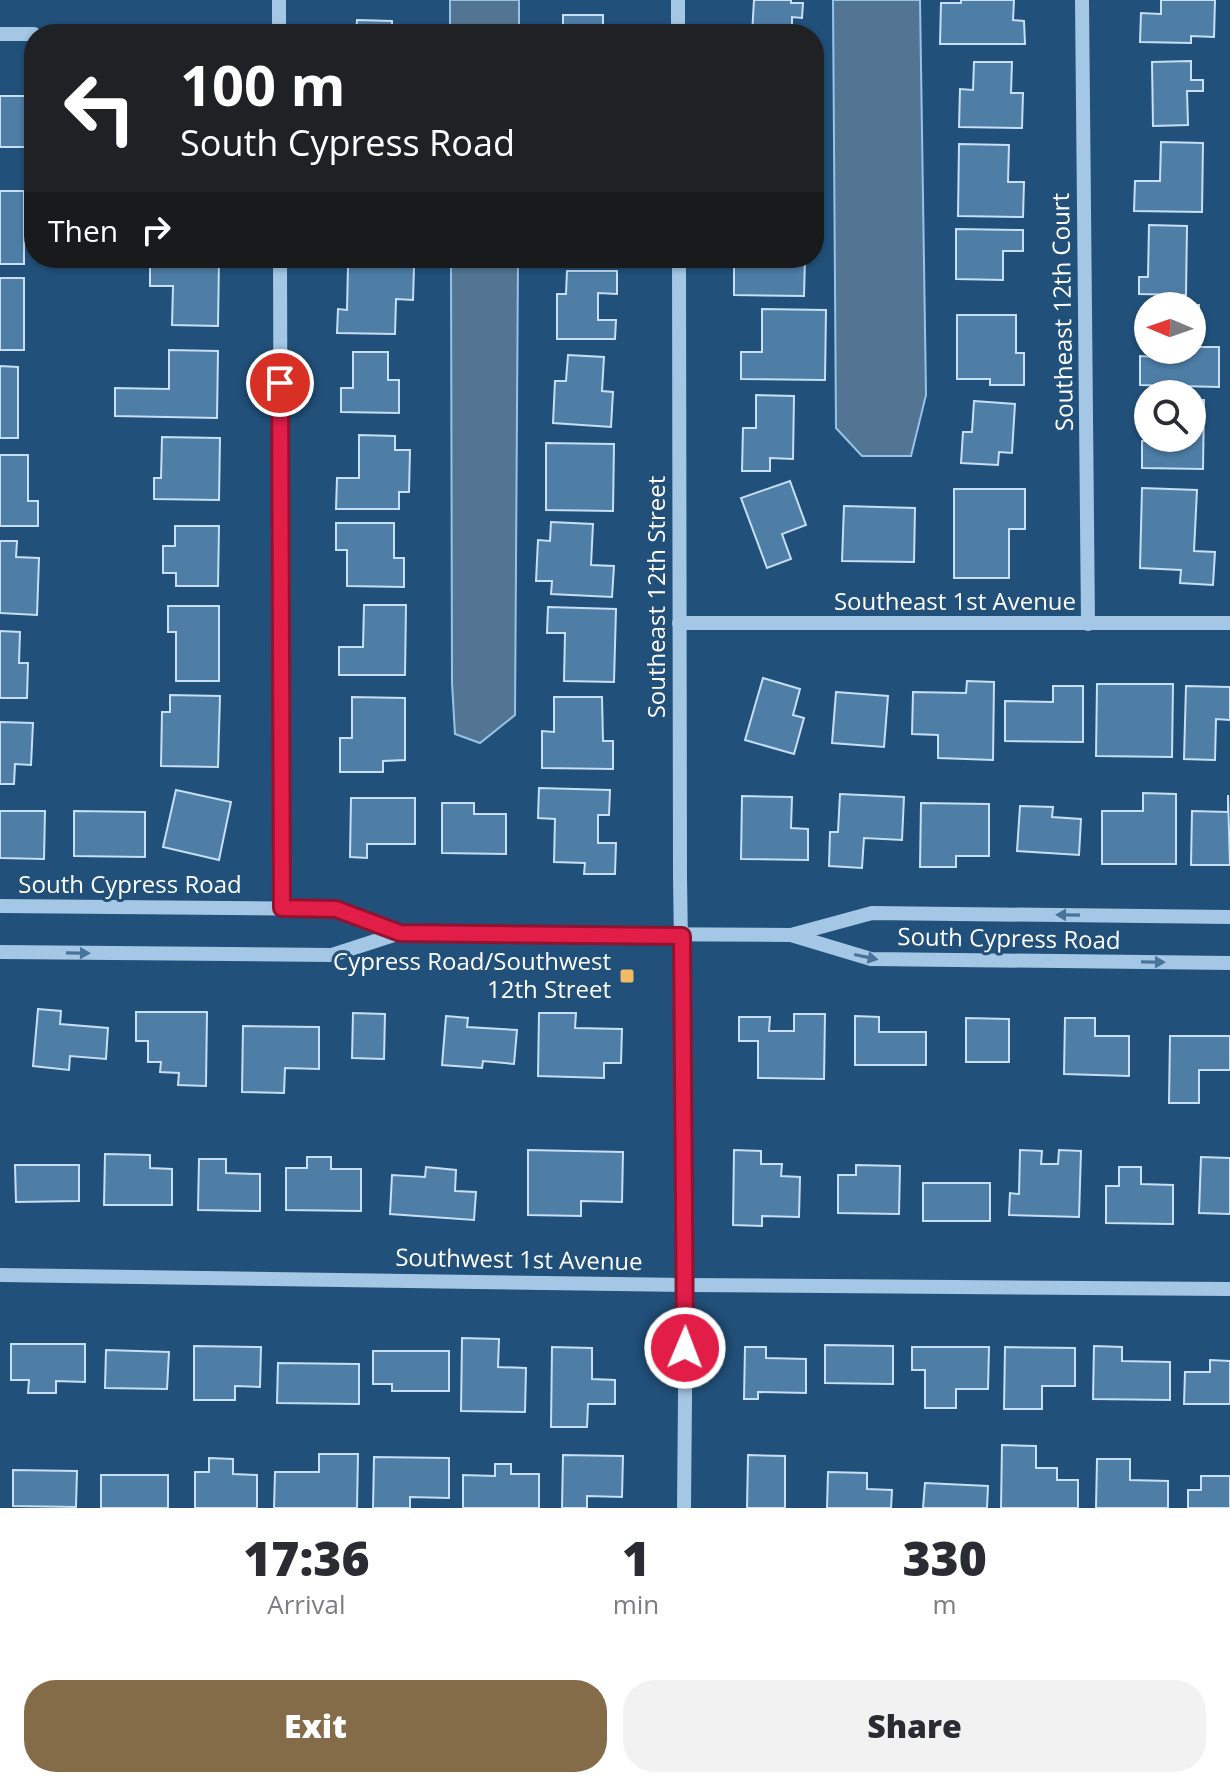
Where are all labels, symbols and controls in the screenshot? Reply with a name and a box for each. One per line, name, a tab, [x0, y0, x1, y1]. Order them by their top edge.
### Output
text: 100 m	[180, 46, 346, 122]
icon: left	[48, 56, 152, 160]
text: South Cypress Road	[180, 118, 515, 167]
street label: Southeast 12th Court	[1043, 193, 1080, 431]
icon: right	[134, 208, 178, 252]
text: Then	[48, 210, 118, 251]
north arrow	[1134, 292, 1206, 364]
map controls	[1134, 292, 1206, 452]
pin	[246, 349, 314, 417]
icon: arrive	[258, 361, 302, 405]
button: search	[1134, 380, 1206, 452]
street label: Southeast 12th Street	[639, 476, 672, 718]
street label: Southeast 1st Avenue	[834, 584, 1076, 617]
street label: South Cypress Road	[18, 867, 242, 900]
one-way arrow	[1055, 909, 1080, 921]
street label: South Cypress Road	[897, 919, 1121, 956]
place label: Cypress Road/Southwest 12th Street	[333, 944, 611, 1005]
one-way arrow	[66, 947, 91, 959]
one-way arrow	[853, 951, 878, 964]
one-way arrow	[1141, 956, 1166, 968]
marker: Cypress Road/Southwest 12th Street	[618, 967, 636, 985]
street label: Southwest 1st Avenue	[395, 1240, 643, 1277]
position arrow	[643, 1306, 727, 1390]
text: 17:36	[243, 1525, 370, 1590]
text: 1	[622, 1525, 650, 1590]
text: 330	[902, 1525, 987, 1590]
text: Arrival	[267, 1586, 345, 1622]
text: min	[613, 1586, 659, 1622]
text: m	[933, 1586, 957, 1622]
button: Exit	[24, 1680, 607, 1772]
button: Share	[623, 1680, 1206, 1772]

